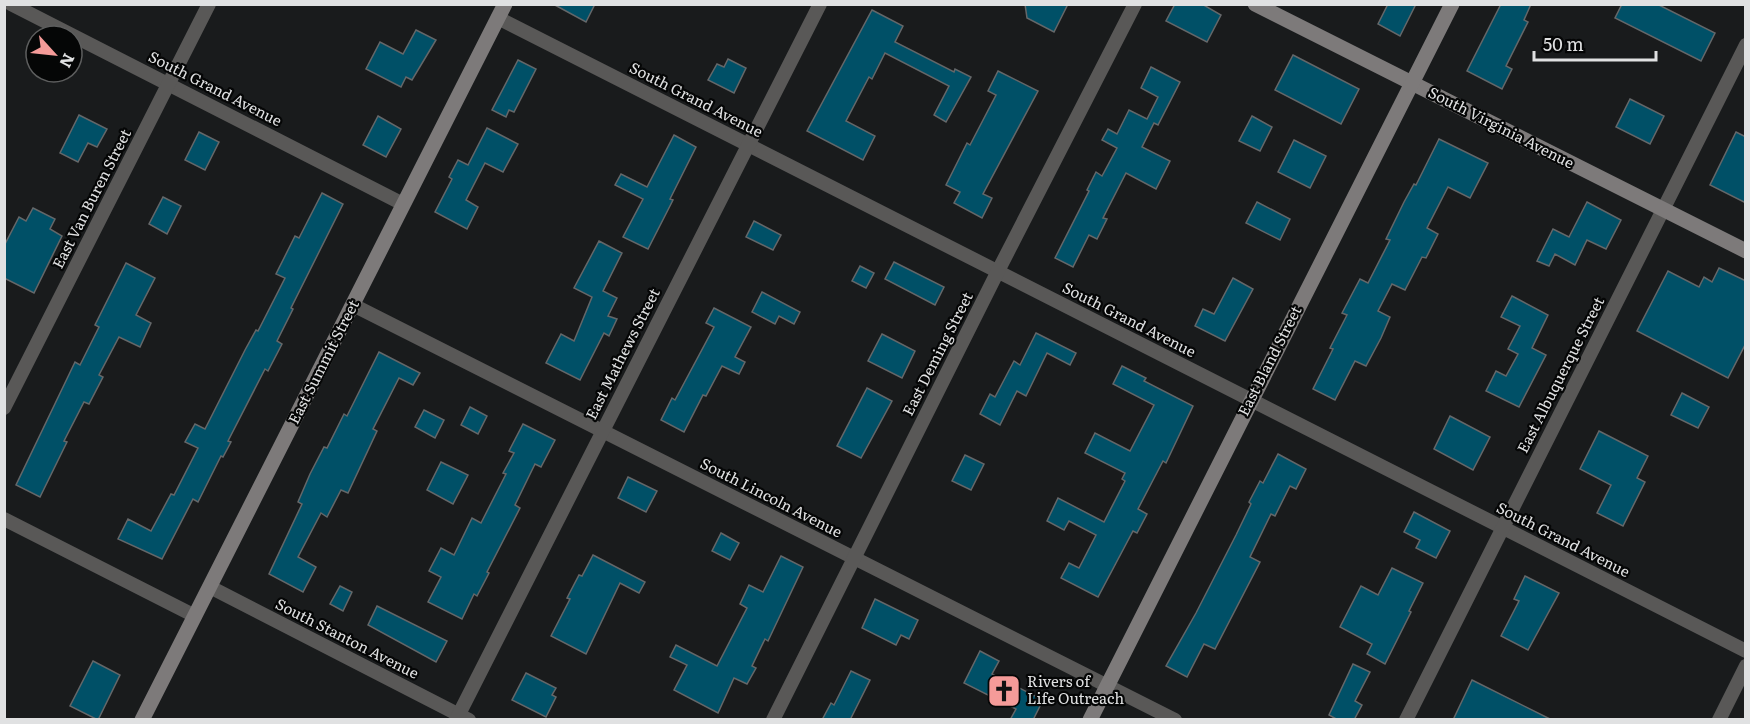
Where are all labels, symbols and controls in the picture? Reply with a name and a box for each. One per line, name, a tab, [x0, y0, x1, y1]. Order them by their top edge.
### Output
north arrow	[24, 24, 84, 84]
scale bar	[1534, 24, 1656, 62]
text: 50 m	[1543, 30, 1584, 57]
street label: South Grand Avenue	[145, 44, 286, 131]
text: N	[55, 50, 82, 73]
street label: South Grand Avenue	[626, 55, 767, 142]
street label: South Virginia Avenue	[1425, 80, 1579, 173]
street label: East Van Buren Street	[45, 125, 136, 272]
street label: South Grand Avenue	[1059, 275, 1200, 362]
street label: East Mathews Street	[579, 284, 665, 423]
street label: East Deming Street	[896, 287, 978, 419]
street label: East Albuquerque Street	[1510, 292, 1609, 457]
street label: East Summit Street	[281, 295, 364, 428]
street label: East Bland Street	[1231, 301, 1306, 419]
street label: South Lincoln Avenue	[697, 451, 847, 543]
street label: South Grand Avenue	[1493, 495, 1634, 582]
street label: South Stanton Avenue	[272, 592, 424, 684]
place label: Rivers of Life Outreach	[1027, 669, 1124, 709]
church icon: Rivers of Life Outreach	[986, 673, 1022, 709]

